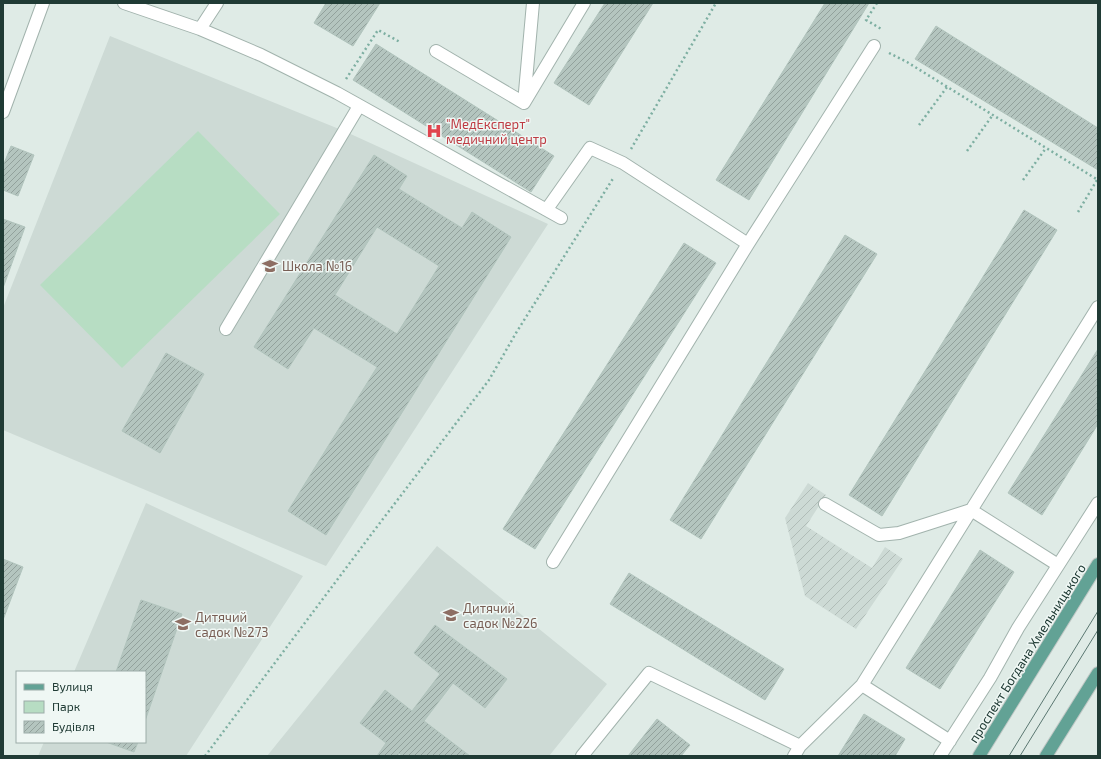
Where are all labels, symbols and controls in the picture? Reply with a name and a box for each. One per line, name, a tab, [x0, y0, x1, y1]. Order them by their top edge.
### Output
place label: "МедЕксперт" медичний центр	[446, 116, 547, 147]
hospital icon: "МедЕксперт" медичний центр	[425, 122, 443, 140]
school or university icon: Школа №16	[261, 257, 279, 275]
place label: Школа №16	[282, 258, 352, 274]
street label: проспект Богдана Хмельницького	[965, 560, 1089, 746]
place label: Дитячий садок №226	[463, 600, 537, 631]
school or university icon: Дитячий садок №226	[442, 606, 460, 624]
place label: Дитячий садок №273	[195, 609, 269, 640]
school or university icon: Дитячий садок №273	[174, 615, 192, 633]
legend	[16, 671, 146, 743]
text: Вулиця	[52, 679, 93, 694]
text: Парк	[52, 699, 81, 713]
text: Будівля	[52, 719, 95, 734]

